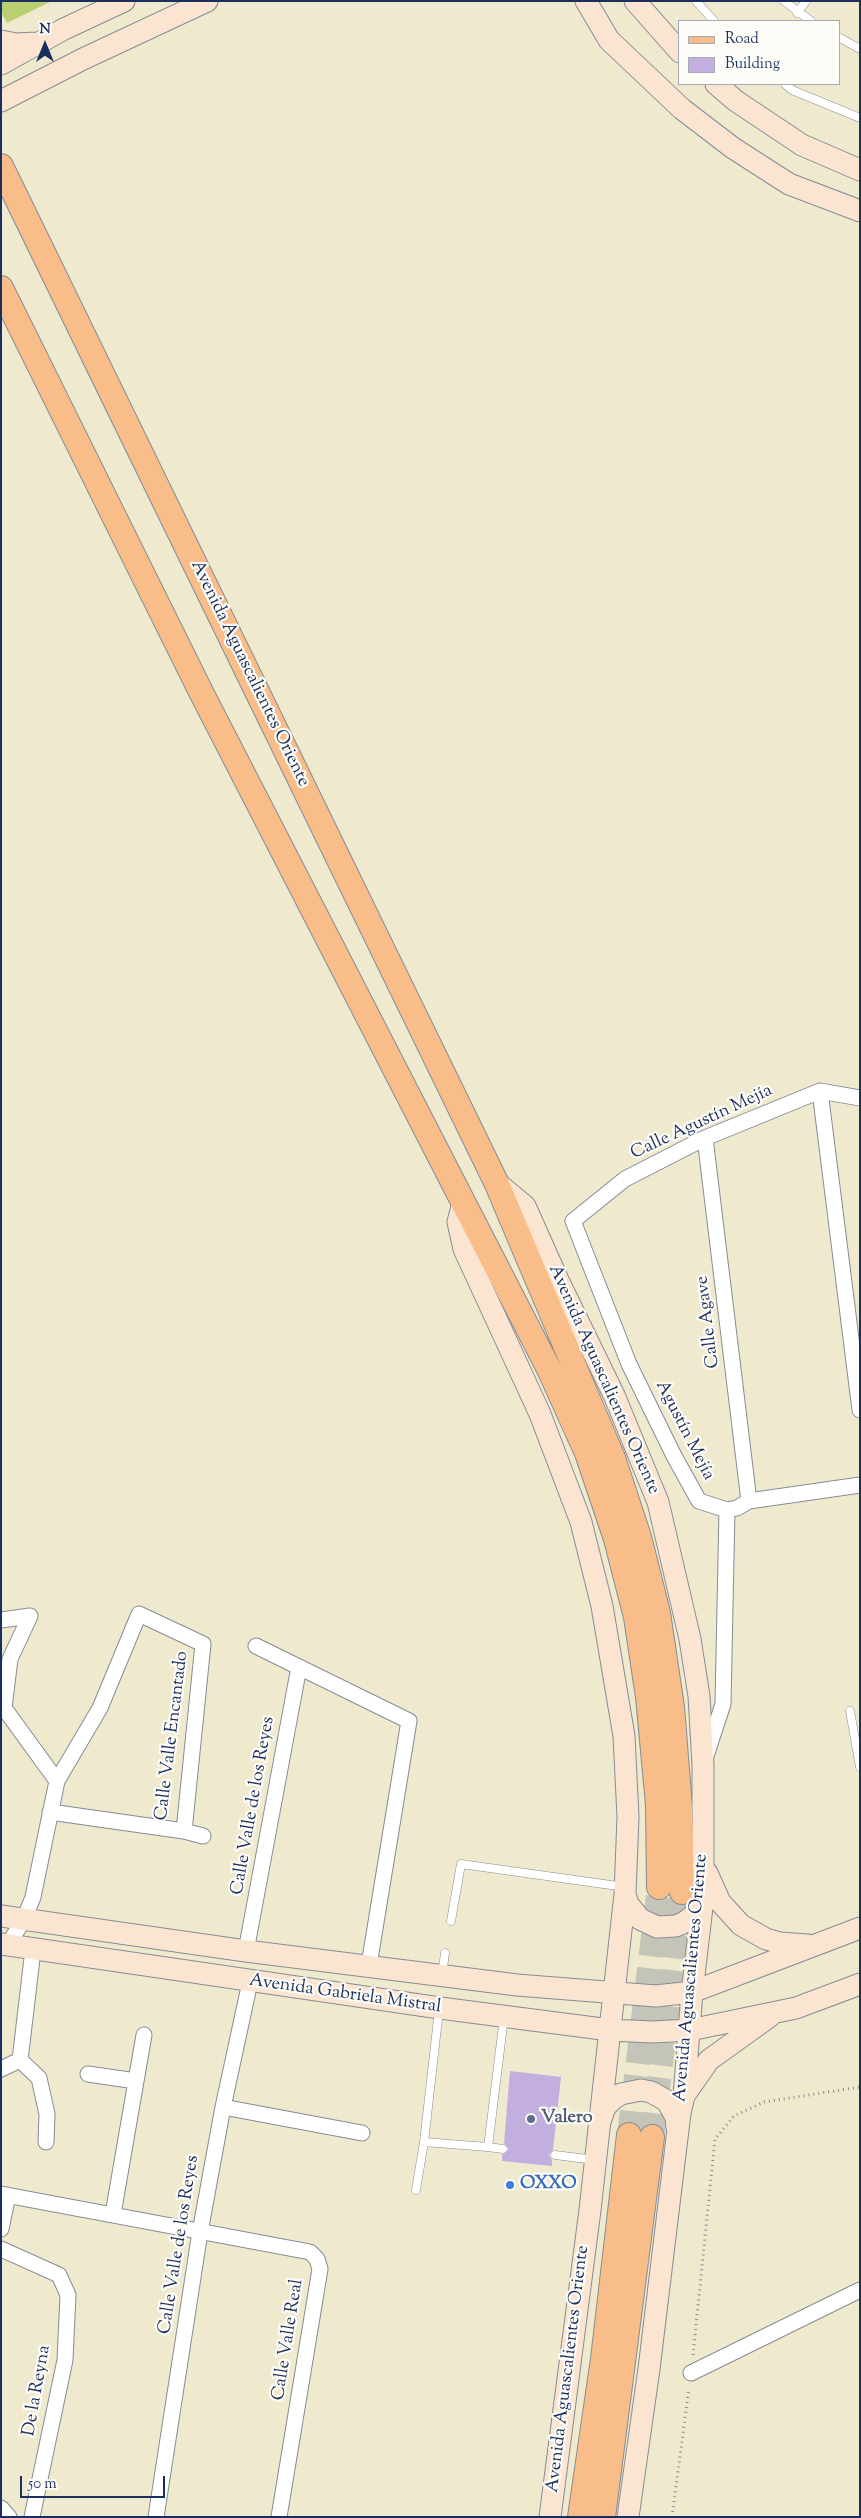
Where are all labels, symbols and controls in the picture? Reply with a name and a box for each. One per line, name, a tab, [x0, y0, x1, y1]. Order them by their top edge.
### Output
north arrow	[20, 20, 70, 70]
text: N	[39, 20, 51, 40]
legend	[678, 20, 841, 85]
text: Road	[725, 29, 759, 50]
text: Building	[725, 54, 780, 75]
street label: Avenida Aguascalientes Oriente	[185, 557, 313, 791]
street label: Calle Agustín Mejía	[628, 1081, 776, 1165]
street label: Avenida Aguascalientes Oriente	[543, 1262, 663, 1498]
street label: Calle Agave	[693, 1275, 725, 1369]
street label: Agustín Mejía	[650, 1377, 718, 1485]
street label: Calle Valle Encantado	[152, 1650, 194, 1822]
street label: Calle Valle de los Reyes	[228, 1715, 280, 1897]
street label: Avenida Aguascalientes Oriente	[670, 1853, 714, 2103]
street label: Avenida Gabriela Mistral	[248, 1971, 442, 2019]
place label: Valero	[541, 2108, 593, 2130]
marker: Valero	[525, 2113, 537, 2125]
street label: Calle Valle de los Reyes	[155, 2154, 205, 2336]
place label: OXXO	[520, 2174, 577, 2196]
marker: OXXO	[504, 2179, 516, 2191]
street label: Avenida Aguascalientes Oriente	[543, 2244, 595, 2494]
street label: Calle Valle Real	[269, 2278, 309, 2402]
street label: De la Reyna	[19, 2344, 57, 2438]
scale bar	[22, 2466, 168, 2498]
text: 50 m	[28, 2474, 57, 2495]

